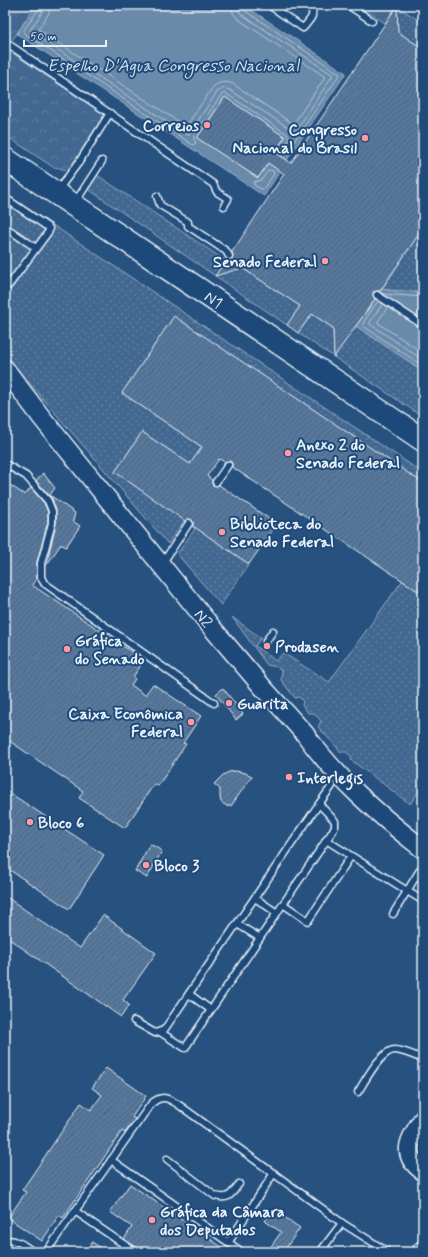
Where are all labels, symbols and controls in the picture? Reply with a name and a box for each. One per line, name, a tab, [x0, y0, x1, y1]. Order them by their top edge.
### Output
scale bar	[24, 22, 106, 48]
text: 50 m	[30, 29, 57, 45]
water label: Espelho D'Agua Congresso Nacional	[47, 55, 301, 79]
place label: Correios	[143, 116, 200, 137]
marker: Correios	[202, 120, 212, 130]
place label: Congresso Nacional do Brasil	[233, 120, 357, 159]
marker: Congresso Nacional do Brasil	[360, 133, 370, 143]
place label: Senado Federal	[213, 252, 317, 273]
marker: Senado Federal	[320, 256, 330, 266]
street label: N1	[200, 287, 226, 314]
place label: Anexo 2 do Senado Federal	[296, 435, 400, 474]
marker: Anexo 2 do Senado Federal	[283, 448, 293, 458]
place label: Biblioteca do Senado Federal	[230, 514, 334, 553]
marker: Biblioteca do Senado Federal	[217, 527, 227, 537]
street label: N2	[189, 605, 217, 633]
place label: Gráfica do Senado	[75, 631, 145, 670]
place label: Prodasen	[275, 637, 340, 658]
marker: Prodasen	[262, 641, 272, 651]
marker: Gráfica do Senado	[62, 644, 72, 654]
place label: Guarita	[237, 694, 288, 715]
marker: Guarita	[224, 698, 234, 708]
place label: Caixa Econômica Federal	[68, 704, 183, 743]
marker: Caixa Econômica Federal	[186, 717, 196, 727]
place label: Interlegis	[297, 768, 364, 791]
marker: Interlegis	[284, 772, 294, 782]
place label: Bloco 6	[38, 813, 84, 834]
marker: Bloco 6	[25, 817, 35, 827]
place label: Bloco 3	[154, 856, 200, 877]
marker: Bloco 3	[141, 860, 151, 870]
place label: Gráfica da Câmara dos Deputados	[160, 1202, 285, 1241]
marker: Gráfica da Câmara dos Deputados	[147, 1215, 157, 1225]

